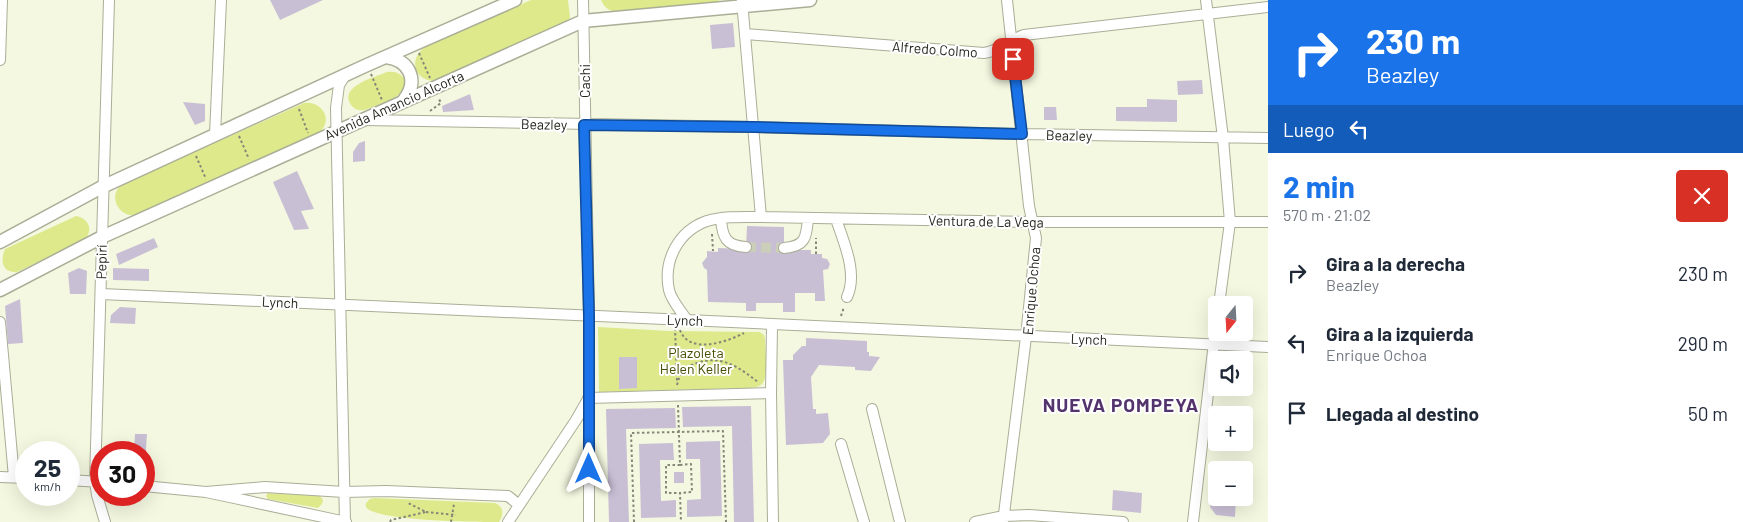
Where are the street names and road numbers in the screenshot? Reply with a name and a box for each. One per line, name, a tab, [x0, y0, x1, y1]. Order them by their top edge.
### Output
street label: Alfredo Colmo	[892, 38, 978, 60]
street label: Cachi	[576, 64, 593, 98]
street label: Avenida Amancio Alcorta	[322, 67, 466, 143]
street label: Beazley	[521, 115, 568, 133]
street label: Beazley	[1046, 126, 1093, 144]
street label: Ventura de La Vega	[928, 211, 1044, 231]
street label: Pepirí	[92, 244, 110, 280]
street label: Enrique Ochoa	[1019, 246, 1043, 336]
street label: Lynch	[261, 293, 299, 311]
street label: Lynch	[666, 311, 704, 329]
street label: Lynch	[1070, 330, 1108, 348]

